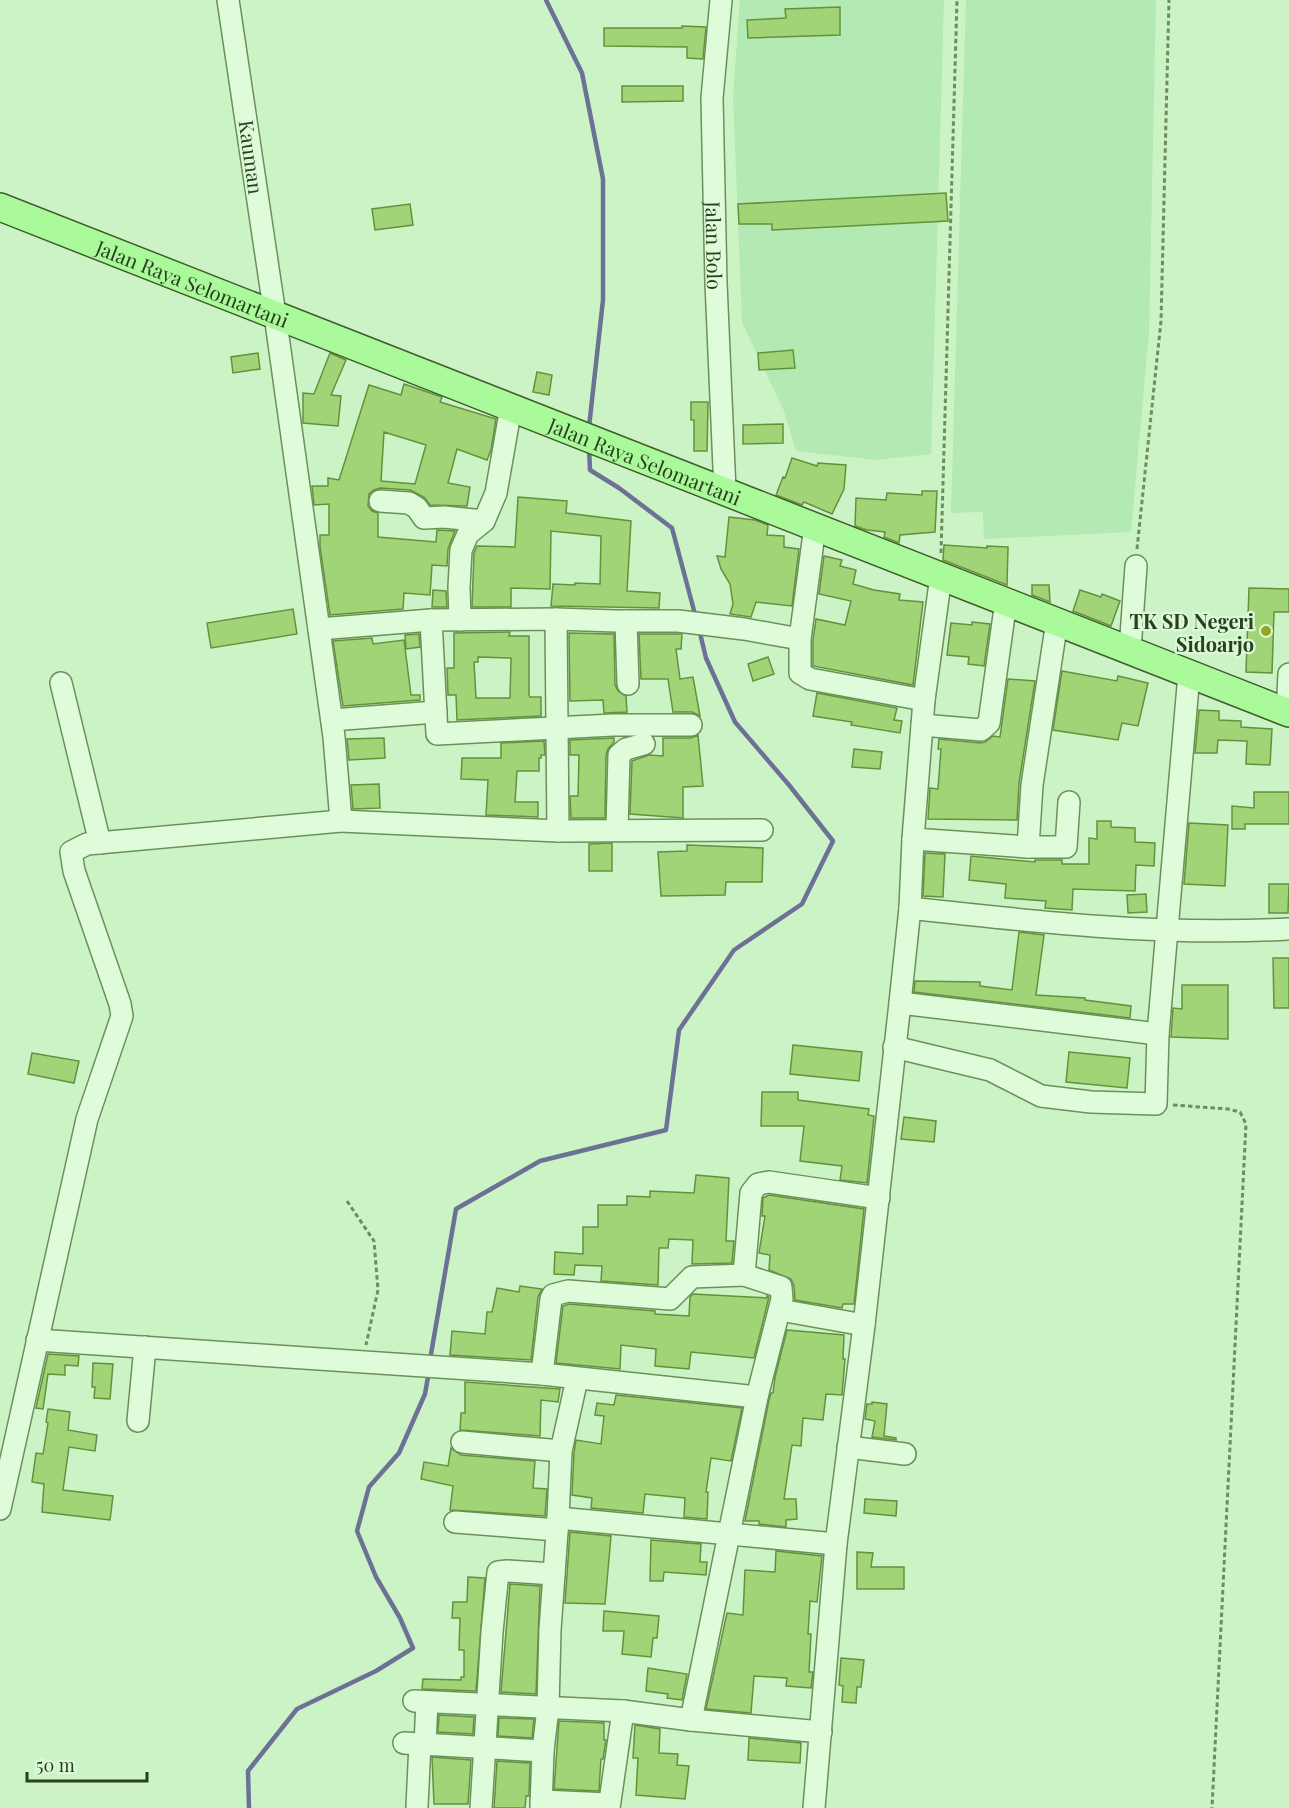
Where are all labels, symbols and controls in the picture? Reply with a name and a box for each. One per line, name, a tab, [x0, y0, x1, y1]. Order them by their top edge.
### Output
street label: Kauman	[233, 118, 271, 196]
street label: Jalan Bolo	[701, 200, 730, 290]
street label: Jalan Raya Selomartani	[91, 232, 293, 333]
street label: Jalan Raya Selomartani	[544, 410, 746, 510]
place label: TK SD Negeri Sidoarjo	[1130, 607, 1254, 657]
marker: TK SD Negeri Sidoarjo	[1259, 624, 1273, 638]
scale bar	[27, 1745, 147, 1783]
text: 50 m	[36, 1753, 75, 1777]

